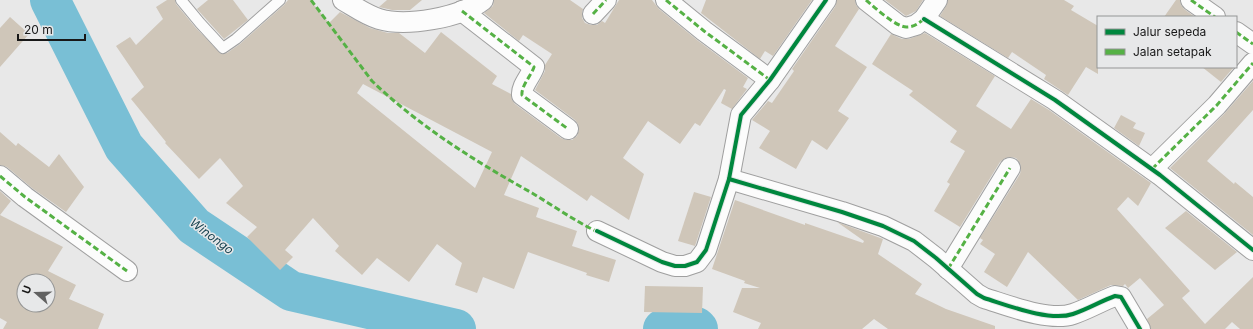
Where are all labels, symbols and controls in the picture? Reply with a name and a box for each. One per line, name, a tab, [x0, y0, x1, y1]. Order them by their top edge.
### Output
scale bar	[18, 16, 85, 42]
legend	[1097, 16, 1237, 68]
text: 20 m	[24, 22, 53, 37]
text: Jalur sepeda	[1133, 24, 1206, 39]
text: Jalan setapak	[1133, 44, 1212, 59]
water label: Winongo	[187, 215, 237, 257]
north arrow	[16, 273, 56, 313]
text: U	[19, 283, 35, 296]

